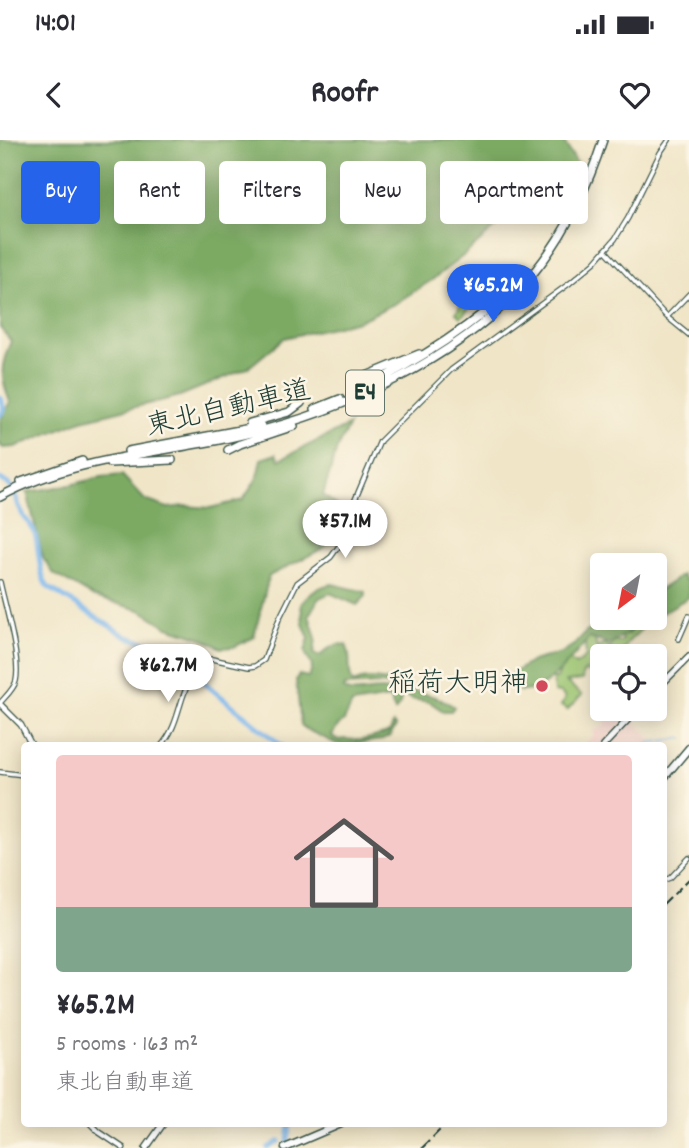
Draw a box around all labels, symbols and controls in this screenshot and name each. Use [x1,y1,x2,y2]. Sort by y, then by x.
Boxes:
text: 14:01 [35,6,76,43]
text: Roofr [311,72,378,118]
icon: back [35,76,73,114]
icon: heart [616,76,654,114]
chip: Buy [21,161,100,224]
chip: Rent [114,161,205,224]
chip: Filters [219,161,326,224]
chip: New [340,161,426,224]
chip: Apartment [440,161,588,224]
pin: ¥65.2M [436,264,550,324]
text: ¥65.2M [463,270,523,303]
road number: E4 [346,370,384,416]
street label: 東北自動車道 [143,373,315,449]
pin: ¥57.1M [288,500,402,560]
text: ¥57.1M [319,506,371,539]
north arrow [590,553,667,630]
map controls [590,553,667,721]
pin: ¥62.7M [111,644,225,704]
button: locate [590,644,667,721]
text: ¥62.7M [139,650,197,683]
place label: 稲荷大明神 [388,666,528,706]
marker: 稲荷大明神 [534,678,550,694]
icon: home [281,800,407,926]
text: ¥65.2M [56,986,135,1029]
text: 5 rooms · 163 m² [56,1029,198,1062]
text: 東北自動車道 [56,1068,194,1101]

